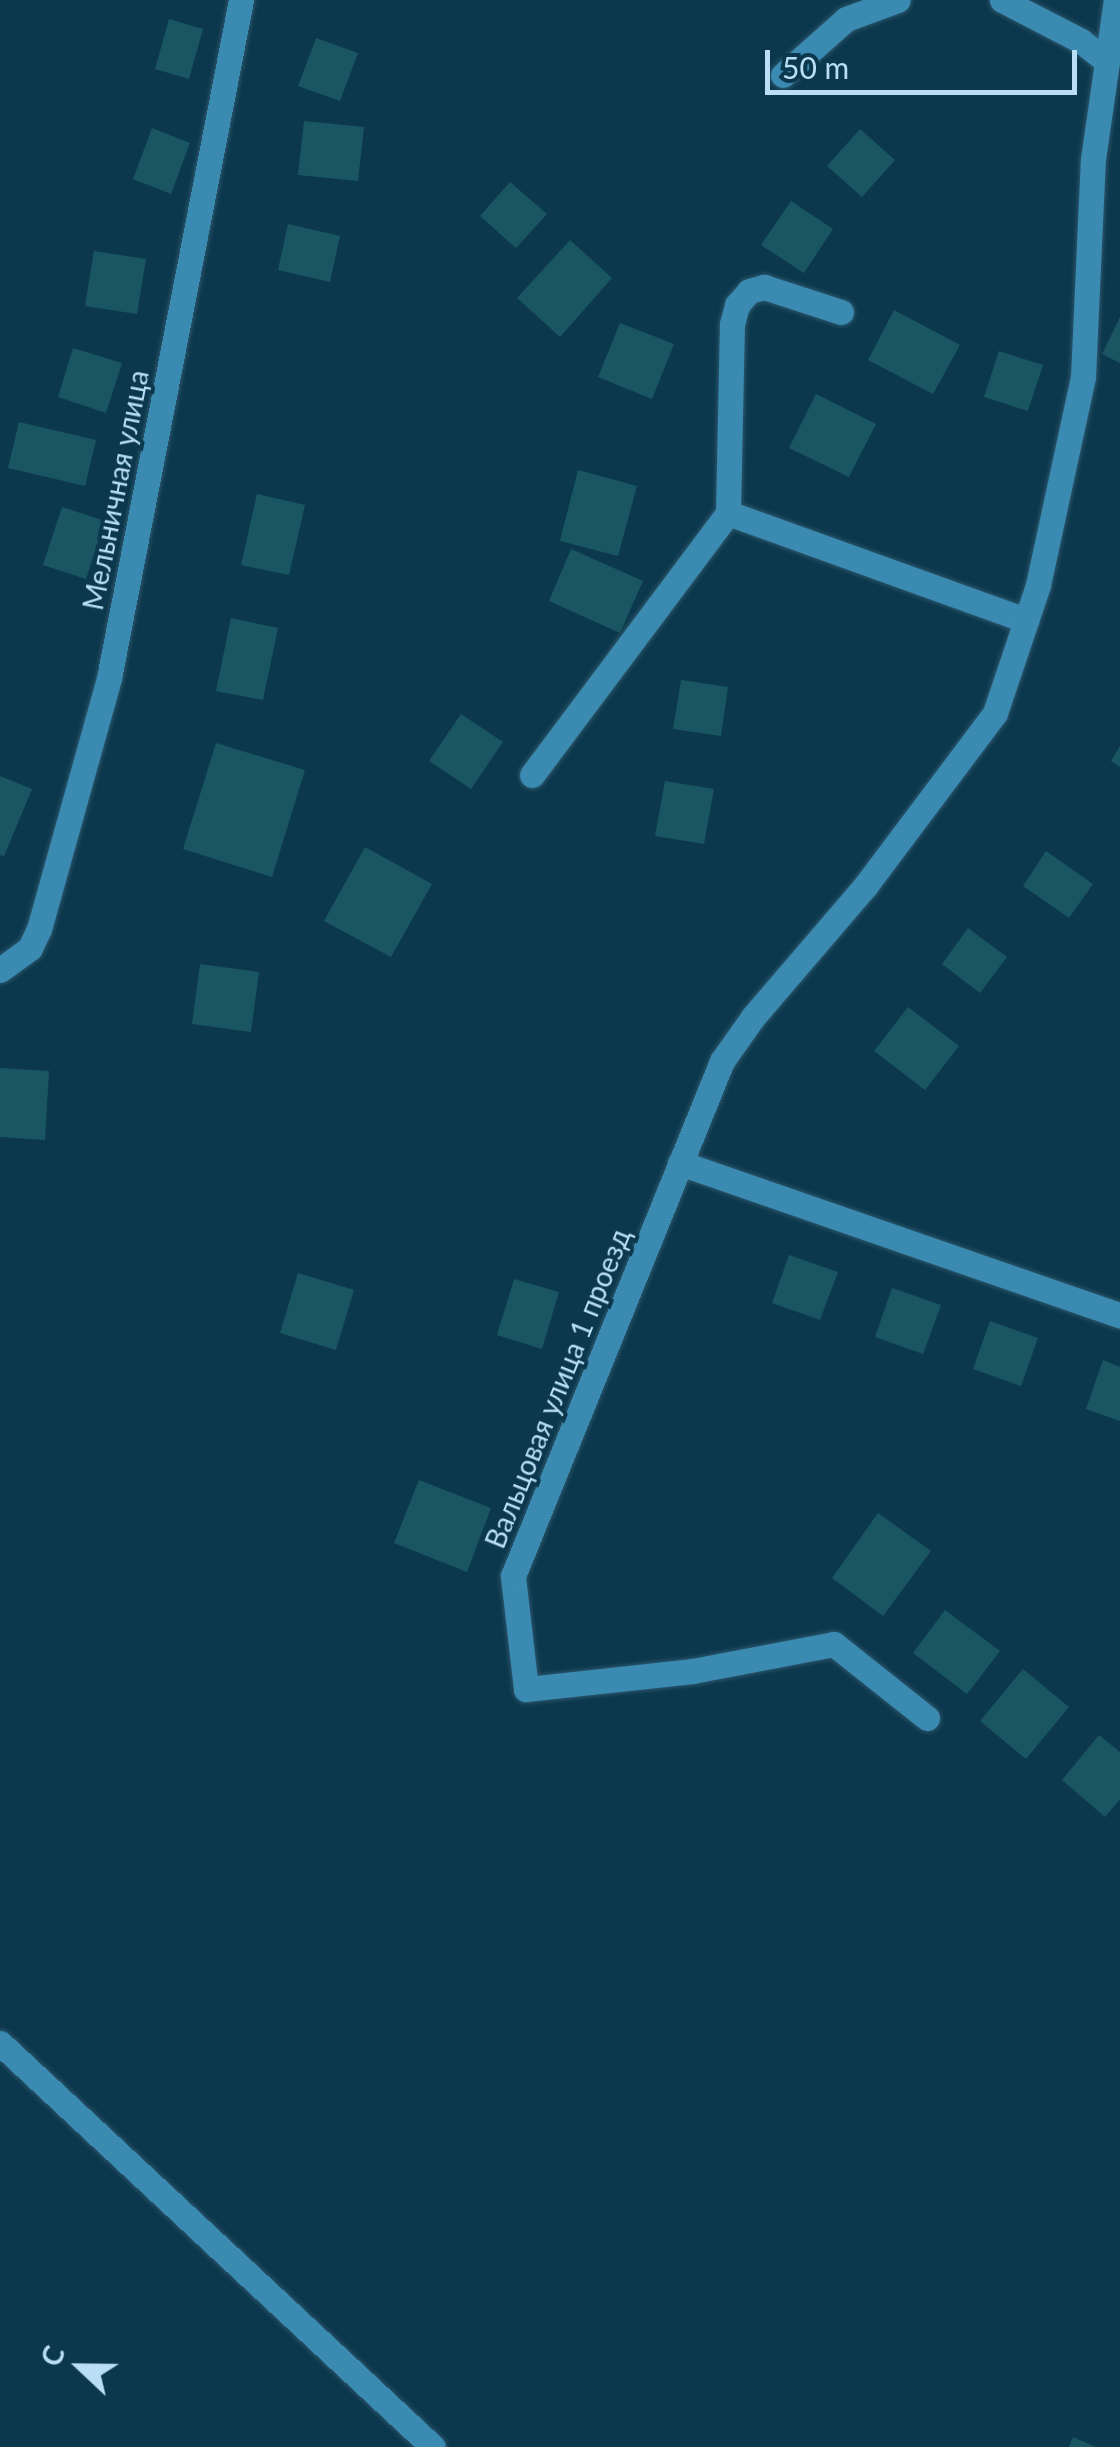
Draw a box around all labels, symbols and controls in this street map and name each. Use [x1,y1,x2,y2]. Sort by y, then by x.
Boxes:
scale bar [770,30,1082,92]
text: 50 m [782,49,849,85]
street label: Мельничная улица [75,367,155,613]
street label: Вальцовая улица 1 проезд [477,1223,637,1553]
north arrow [30,2317,130,2417]
text: С [33,2341,71,2371]

